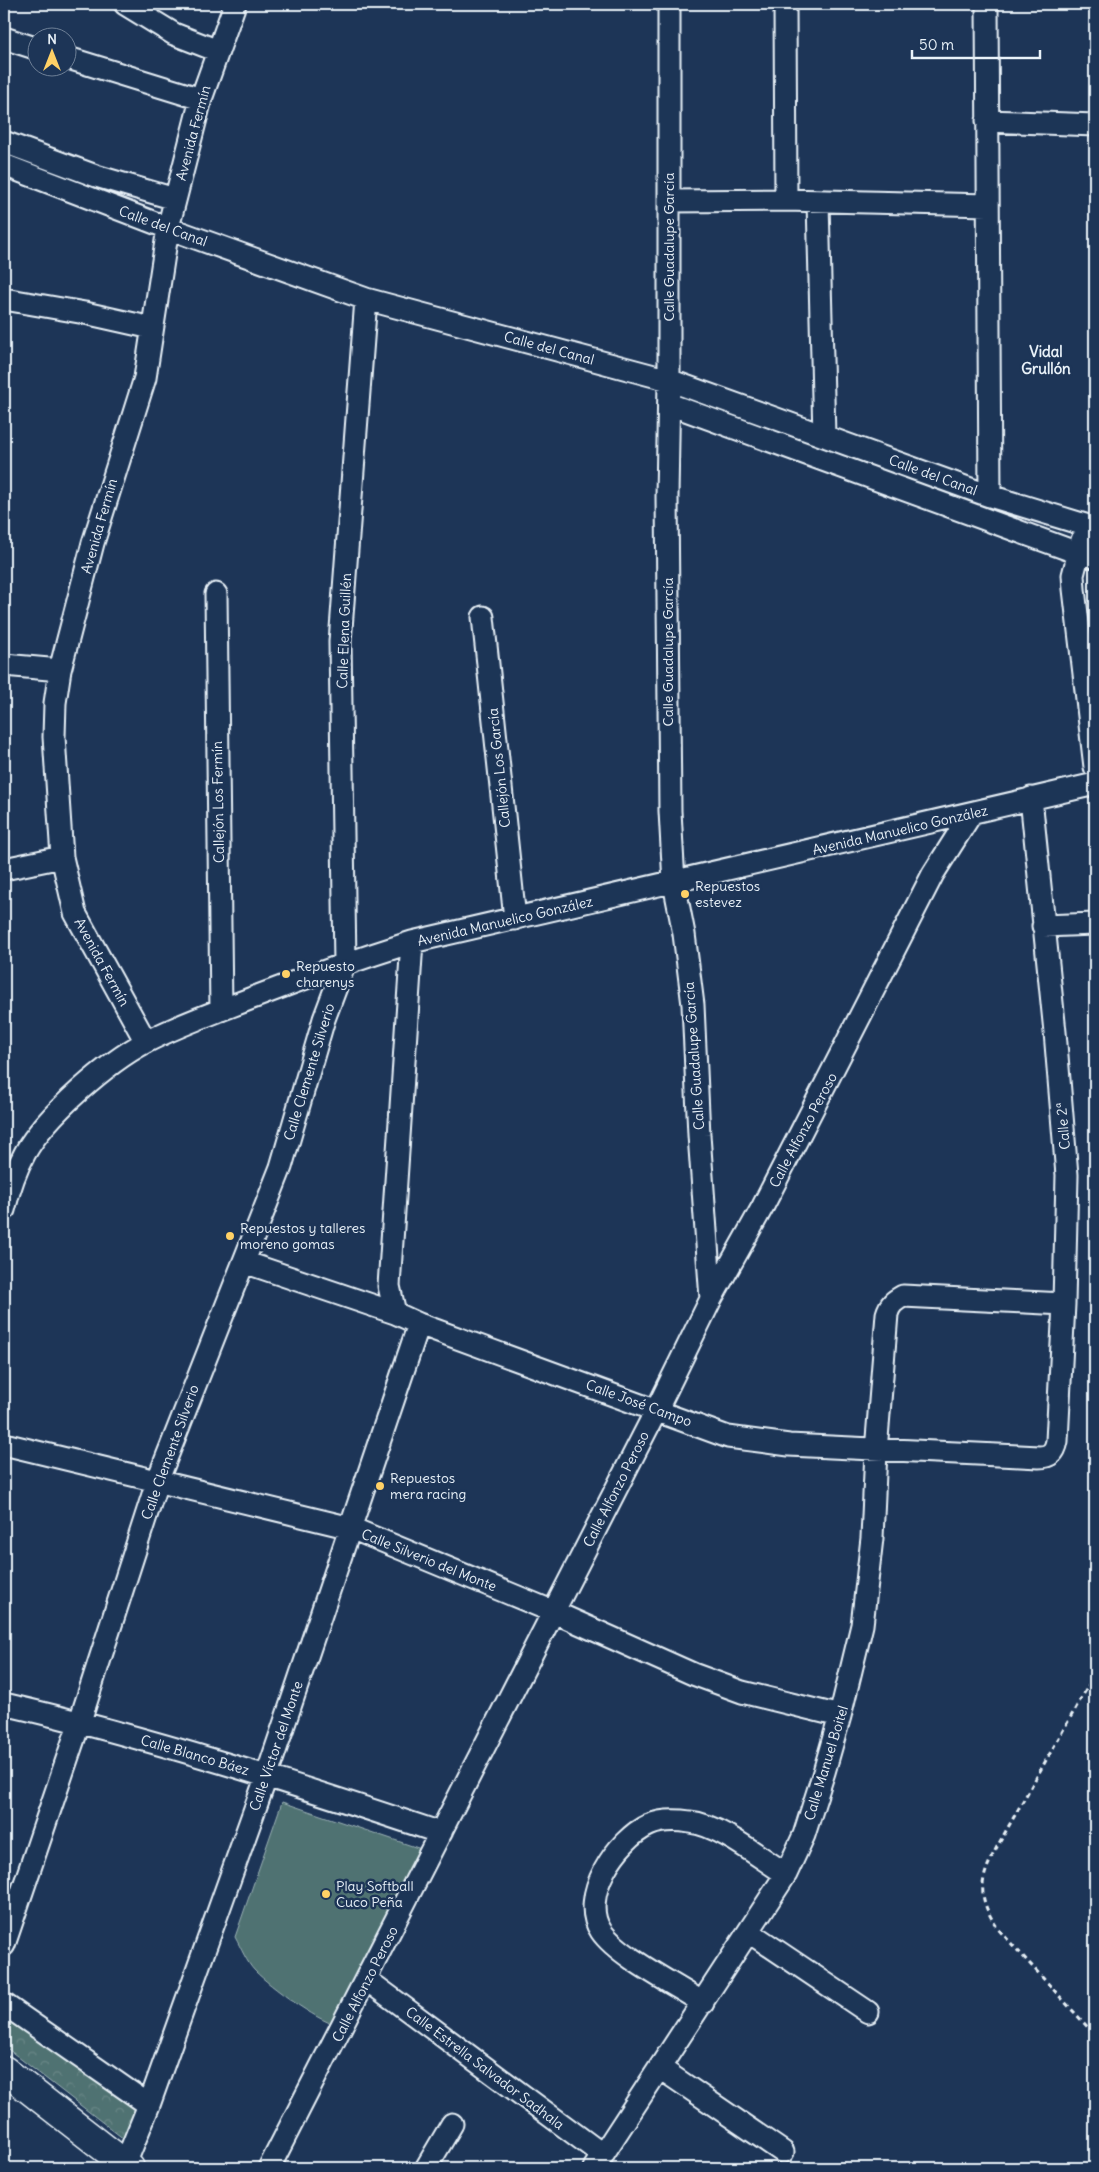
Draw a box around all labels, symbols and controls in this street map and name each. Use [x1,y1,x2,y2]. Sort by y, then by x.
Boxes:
north arrow [28,28,78,78]
scale bar [912,28,1039,60]
text: N [47,30,57,48]
text: 50 m [919,35,954,54]
street label: Avenida Fermín [172,83,214,183]
street label: Calle Guadalupe García [660,173,678,321]
street label: Calle del Canal [116,202,210,250]
street label: Calle del Canal [502,327,596,369]
district label: Vidal Grullón [1021,342,1071,378]
street label: Calle del Canal [886,451,980,499]
street label: Avenida Fermín [77,476,121,576]
street label: Calle Elena Guillén [333,573,355,689]
street label: Calle Guadalupe García [659,578,677,726]
street label: Callejón Los García [484,707,514,829]
street label: Callejón Los Fermín [208,741,228,863]
street label: Avenida Manuelico González [811,801,990,859]
place label: Repuestos estevez [695,877,760,911]
marker: Repuestos estevez [679,888,691,900]
street label: Avenida Manuelico González [416,892,595,950]
street label: Avenida Fermín [70,915,134,1009]
place label: Repuesto charenys [296,957,355,991]
marker: Repuesto charenys [280,968,292,980]
street label: Calle Guadalupe García [680,981,708,1131]
street label: Calle Clemente Silverio [280,1001,338,1143]
street label: Calle Alfonzo Peroso [765,1069,841,1191]
street label: Calle 2ª [1052,1101,1074,1151]
place label: Repuestos y talleres moreno gomas [240,1219,365,1253]
marker: Repuestos y talleres moreno gomas [224,1230,236,1242]
street label: Calle José Campo [583,1375,695,1431]
street label: Calle Clemente Silverio [137,1382,203,1522]
street label: Calle Alfonzo Peroso [579,1428,653,1550]
place label: Repuestos mera racing [390,1469,466,1503]
marker: Repuestos mera racing [374,1480,386,1492]
street label: Calle Silverio del Monte [359,1525,499,1595]
street label: Calle Víctor del Monte [245,1679,307,1813]
street label: Calle Manuel Boitel [800,1703,852,1823]
street label: Calle Blanco Báez [139,1731,252,1779]
place label: Play Softball Cuco Peña [336,1877,414,1911]
marker: Play Softball Cuco Peña [320,1888,332,1900]
street label: Calle Alfonzo Peroso [328,1923,402,2045]
street label: Calle Estrella Salvador Sadhala [402,2002,568,2134]

